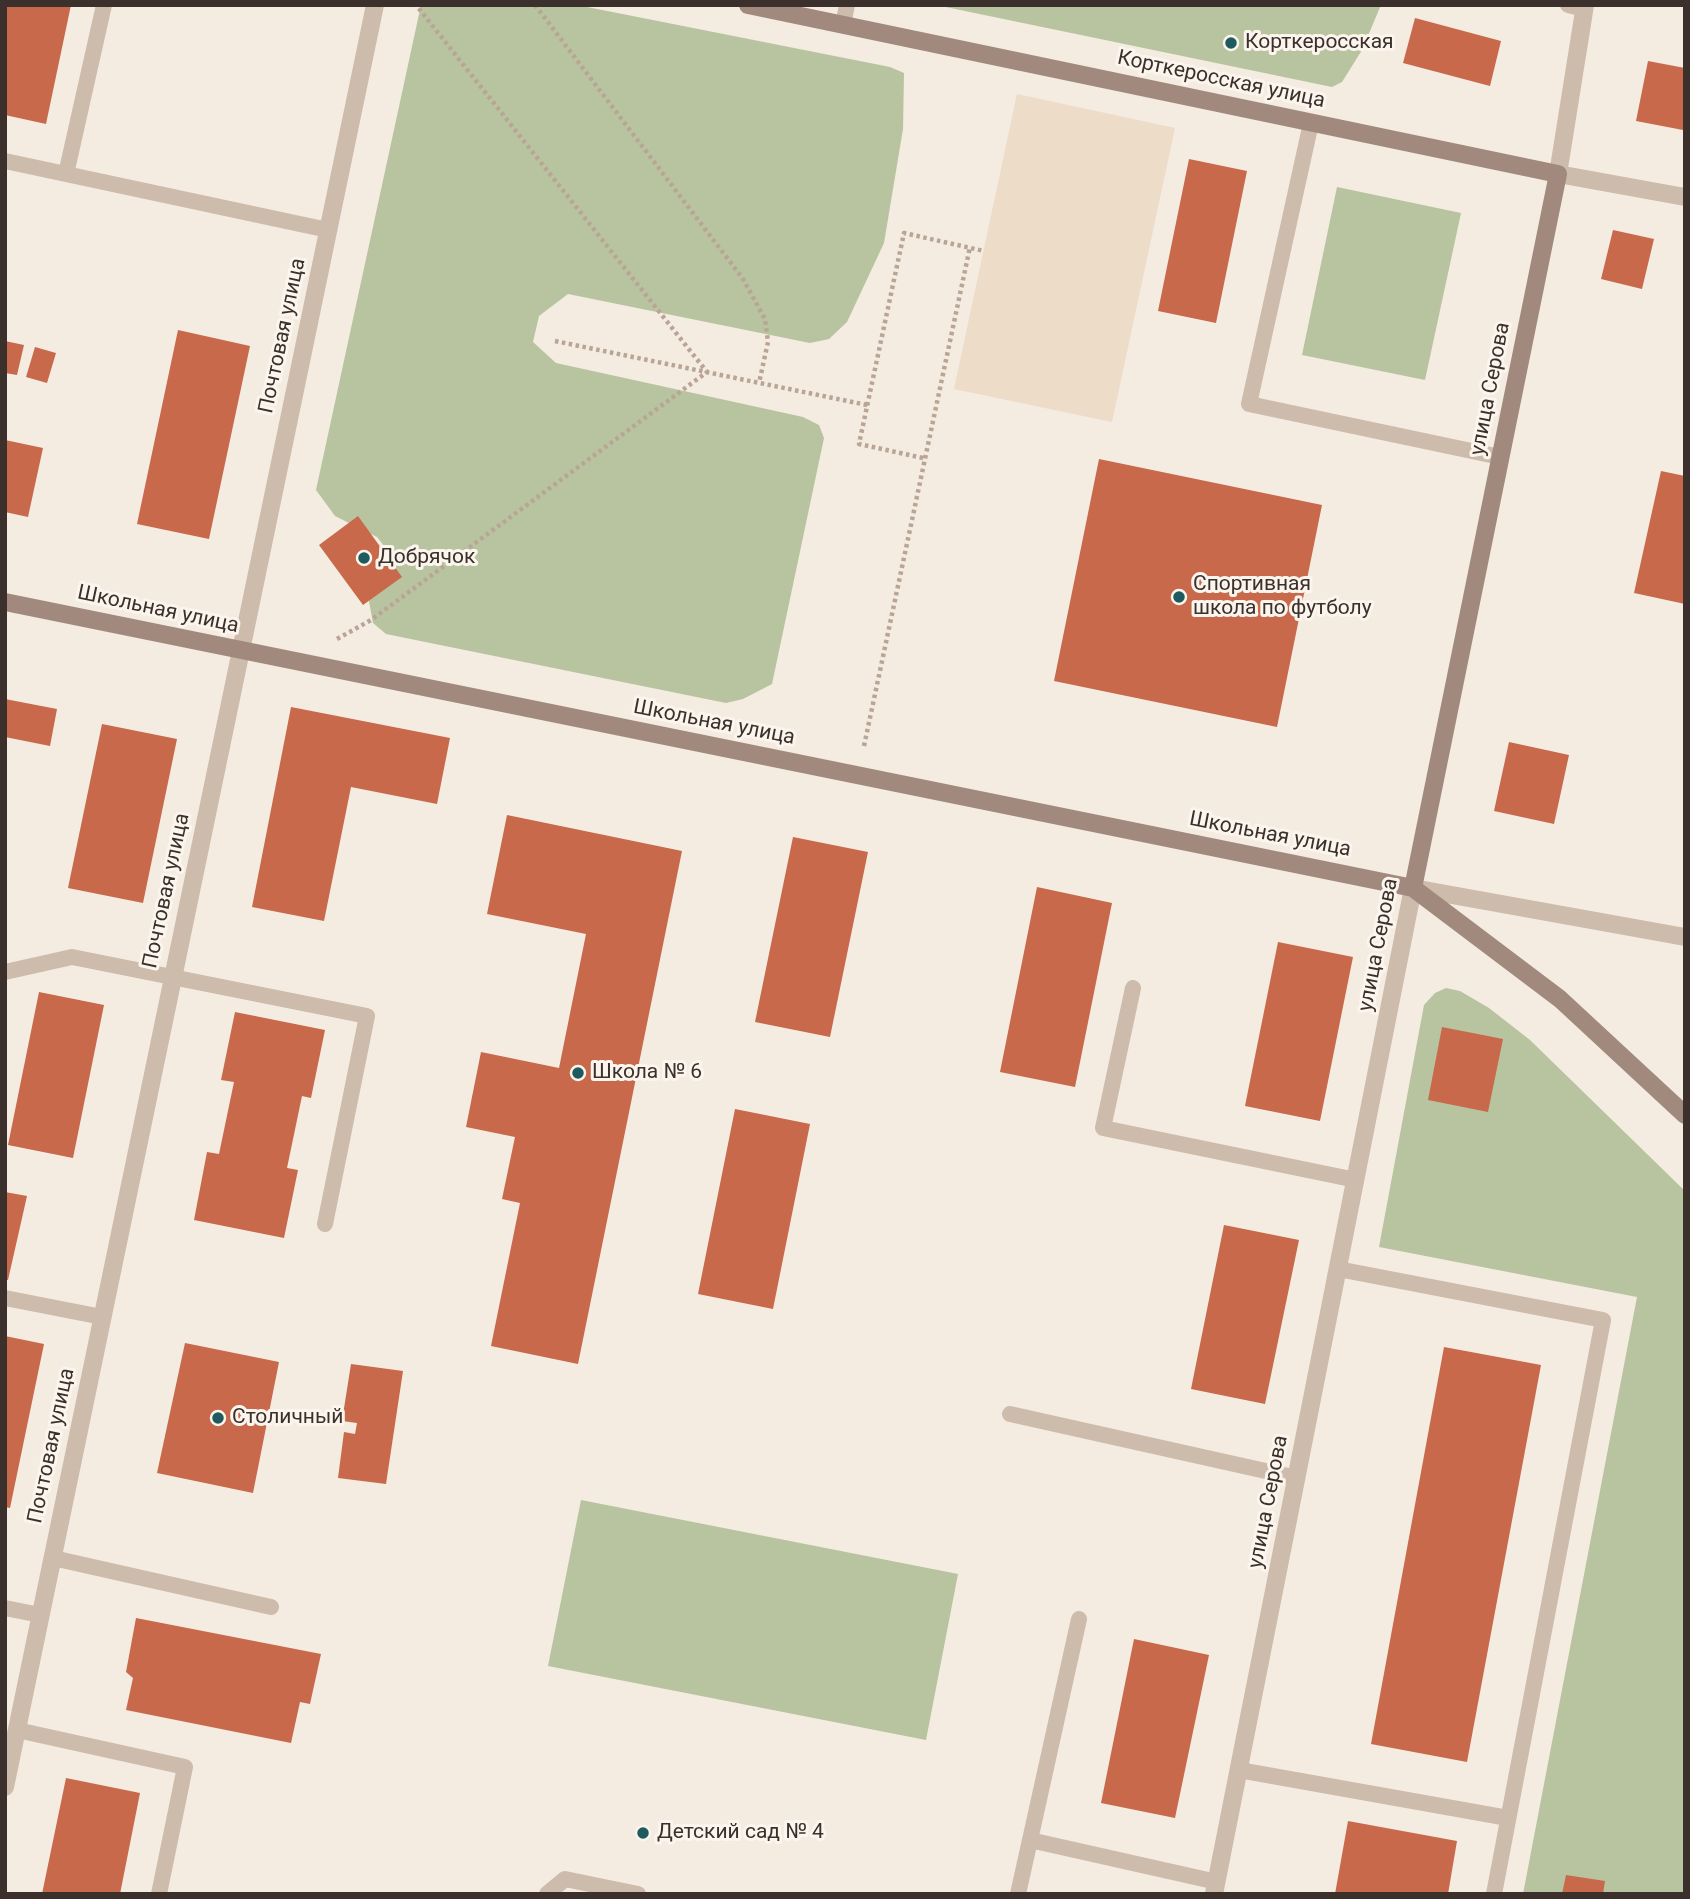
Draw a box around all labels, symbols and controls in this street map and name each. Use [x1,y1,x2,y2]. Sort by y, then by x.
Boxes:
place label: Корткеросская [1245,30,1394,56]
marker: Корткеросская [1223,35,1239,51]
street label: Корткеросская улица [1115,46,1327,114]
street label: Почтовая улица [254,256,312,416]
street label: улица Серова [1466,320,1516,458]
place label: Добрячок [378,545,475,571]
marker: Добрячок [356,550,372,566]
place label: Спортивная школа по футболу [1193,572,1372,622]
street label: Школьная улица [75,581,241,639]
marker: Спортивная школа по футболу [1171,589,1187,605]
street label: Школьная улица [631,695,797,751]
street label: Школьная улица [1187,807,1353,863]
street label: Почтовая улица [138,811,196,971]
street label: улица Серова [1354,876,1404,1014]
place label: Школа № 6 [592,1060,702,1086]
marker: Школа № 6 [570,1065,586,1081]
street label: Почтовая улица [23,1366,81,1526]
place label: Столичный [232,1405,343,1431]
marker: Столичный [210,1410,226,1426]
street label: улица Серова [1244,1433,1294,1571]
place label: Детский сад № 4 [657,1820,824,1846]
marker: Детский сад № 4 [635,1825,651,1841]

